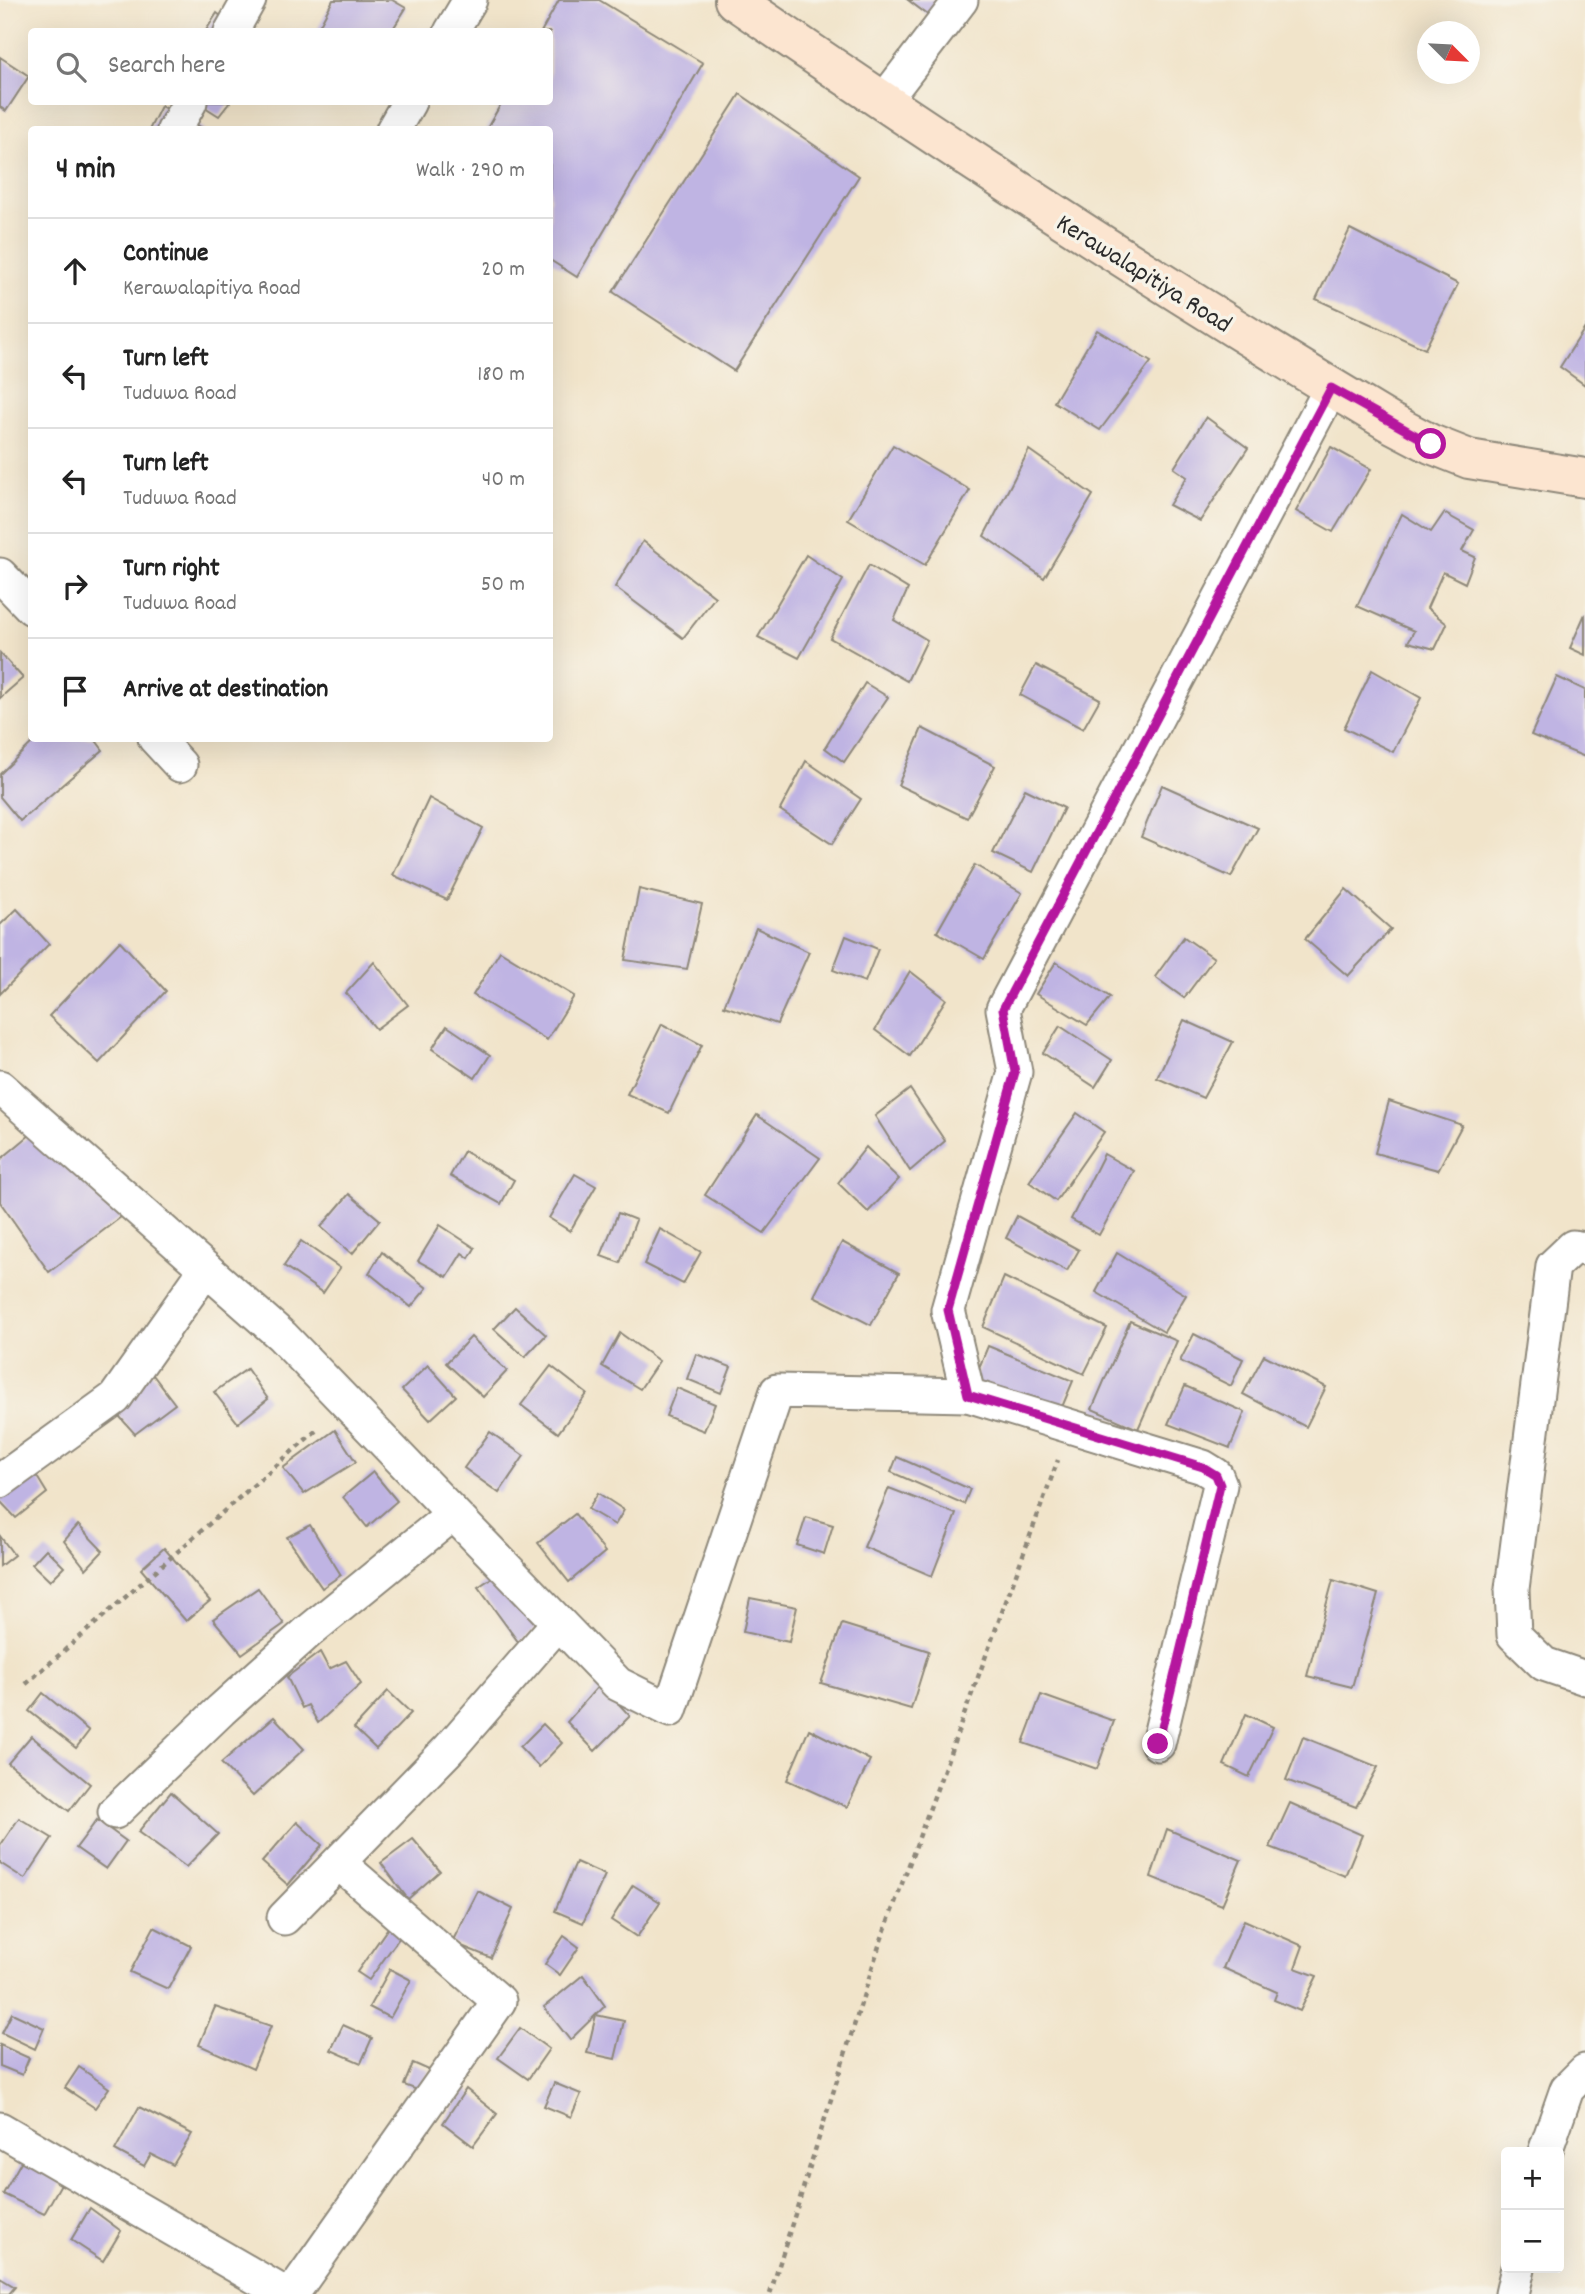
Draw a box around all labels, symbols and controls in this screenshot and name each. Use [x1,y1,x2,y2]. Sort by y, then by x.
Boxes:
north arrow [1417,21,1480,84]
search box [28,28,553,105]
icon: search [52,48,90,86]
text: Search here [108,48,226,85]
text: 4 min [56,150,115,193]
text: Walk · 290 m [416,155,525,188]
street label: Kerawalapitiya Road [1048,206,1238,344]
text: Continue [123,236,208,273]
icon: ahead [56,252,94,290]
text: 20 m [481,254,525,287]
text: Kerawalapitiya Road [123,273,301,306]
text: Turn left [123,341,209,378]
icon: left [56,357,94,395]
text: 180 m [477,359,525,392]
text: Tuduwa Road [123,378,237,411]
route start [1415,428,1446,459]
text: Turn left [123,446,209,483]
icon: left [56,462,94,500]
text: 40 m [482,464,525,497]
text: Tuduwa Road [123,483,237,516]
text: Turn right [123,551,220,588]
icon: right [56,567,94,605]
text: 50 m [481,569,525,602]
text: Tuduwa Road [123,588,237,621]
icon: arrive [56,672,94,710]
text: Arrive at destination [123,672,328,709]
route end [1142,1728,1173,1759]
map controls [1501,2147,1564,2273]
button: + [1501,2147,1564,2210]
button: − [1501,2210,1564,2273]

